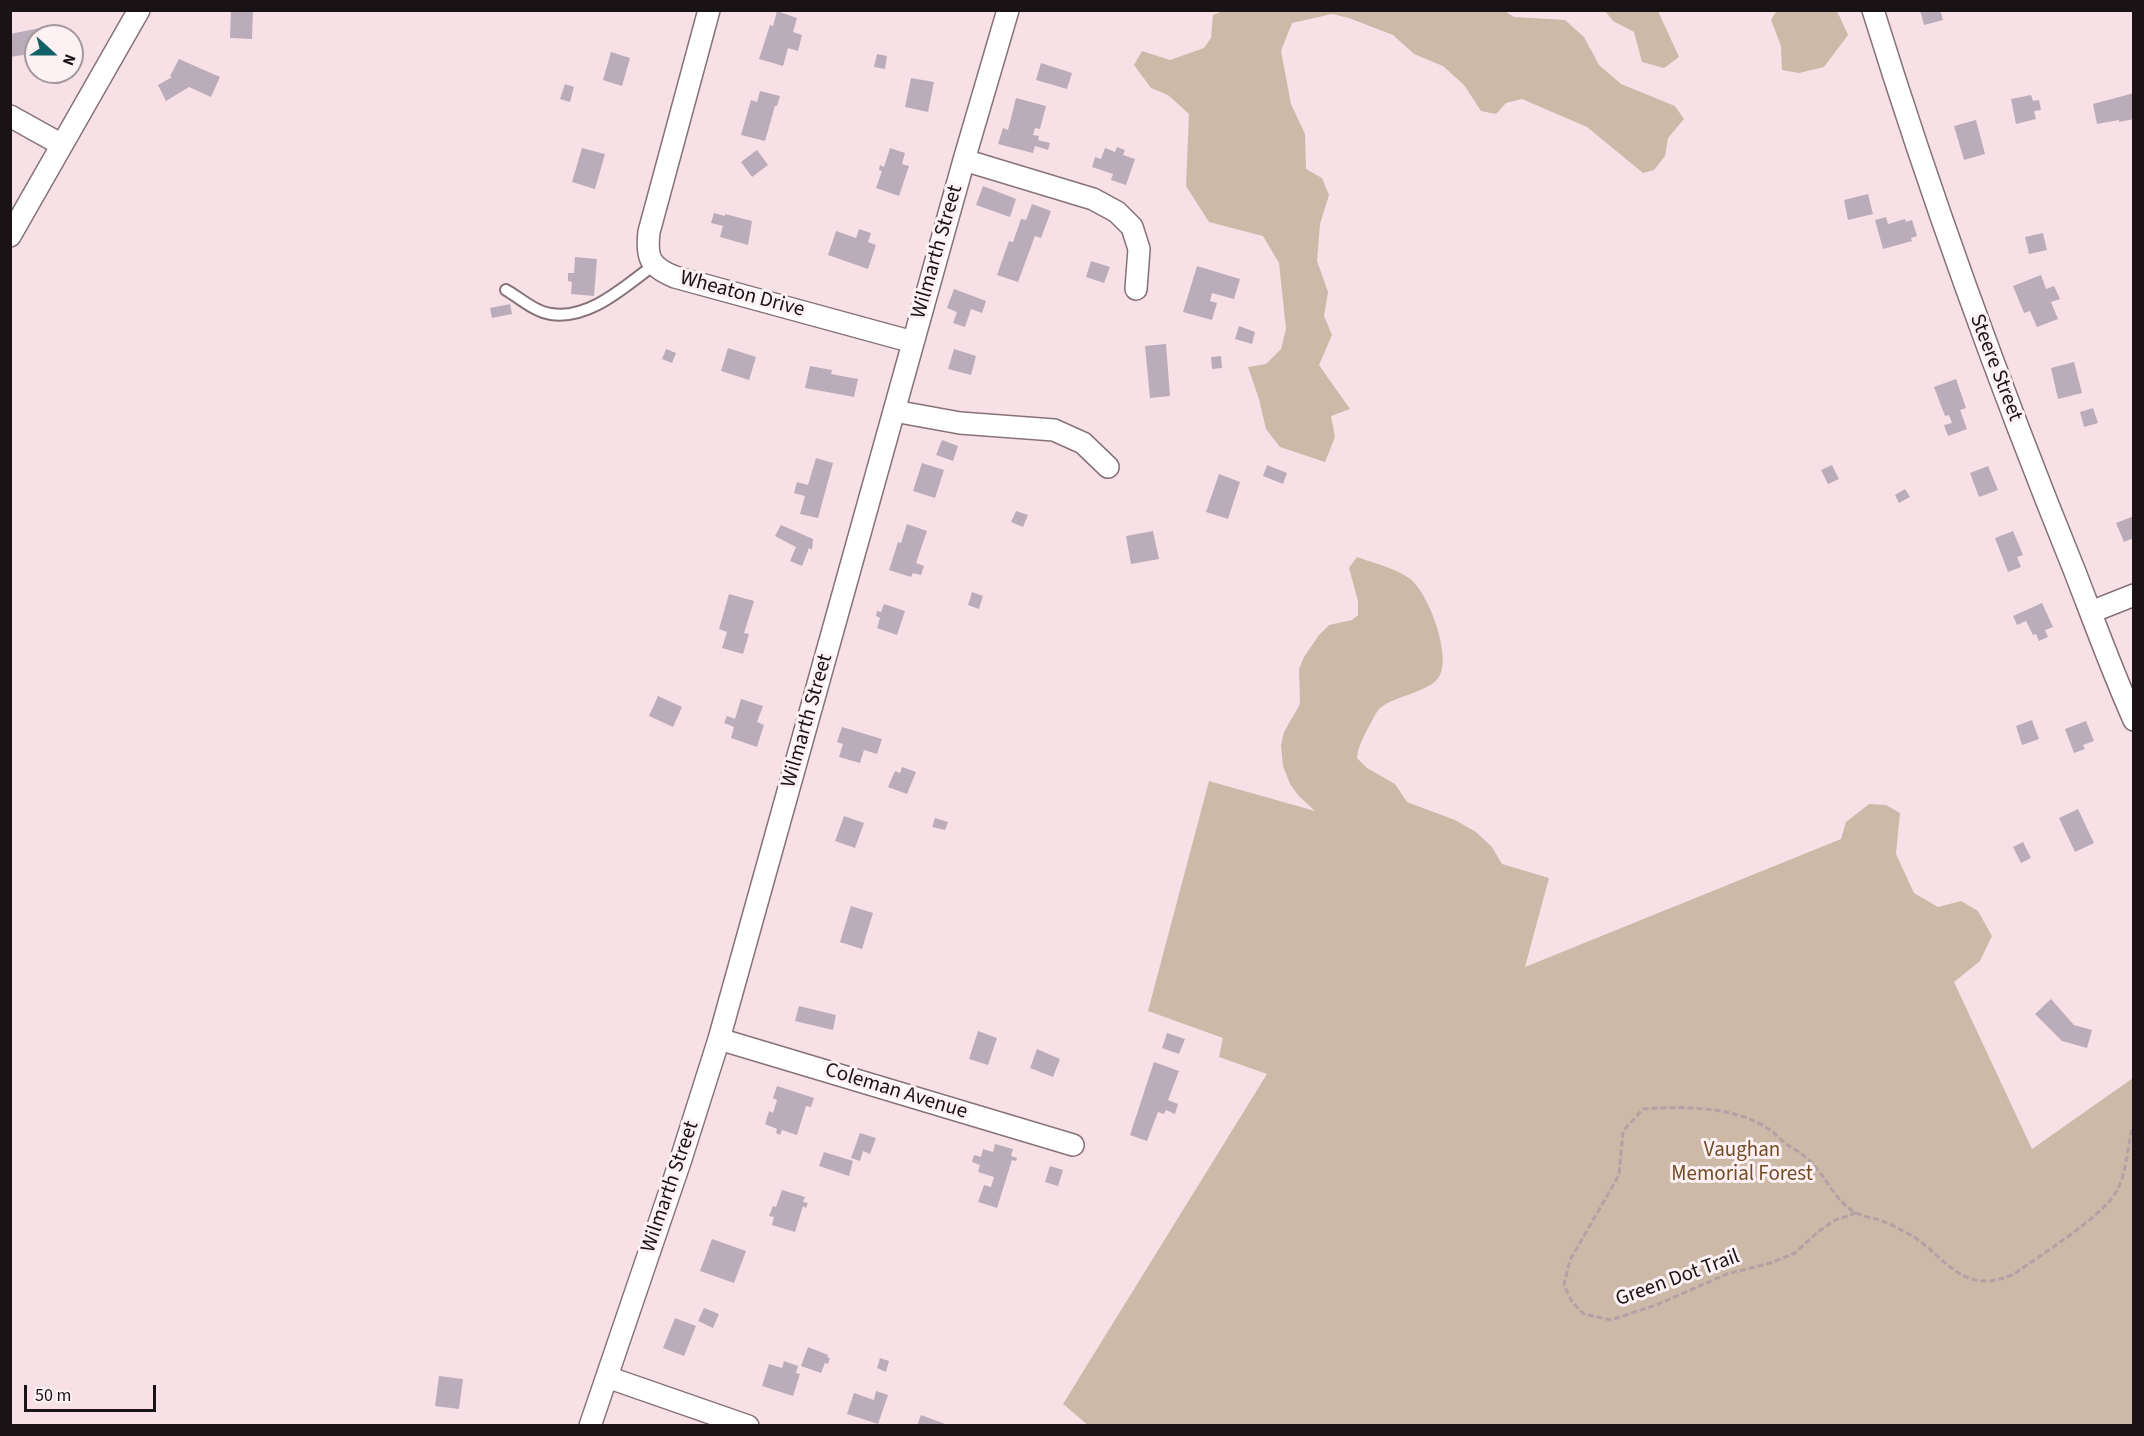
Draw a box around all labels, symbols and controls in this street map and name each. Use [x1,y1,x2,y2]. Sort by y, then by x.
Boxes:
north arrow [24,24,84,84]
text: N [57,51,81,69]
street label: Wilmarth Street [907,182,969,322]
street label: Wheaton Drive [677,266,807,324]
street label: Steere Street [1963,311,2027,425]
street label: Wilmarth Street [777,651,839,791]
street label: Coleman Avenue [822,1058,970,1126]
street label: Wilmarth Street [637,1118,705,1256]
park label: Vaughan Memorial Forest [1671,1138,1813,1188]
street label: Green Dot Trail [1613,1245,1743,1313]
scale bar [27,1373,159,1411]
text: 50 m [35,1383,71,1408]

